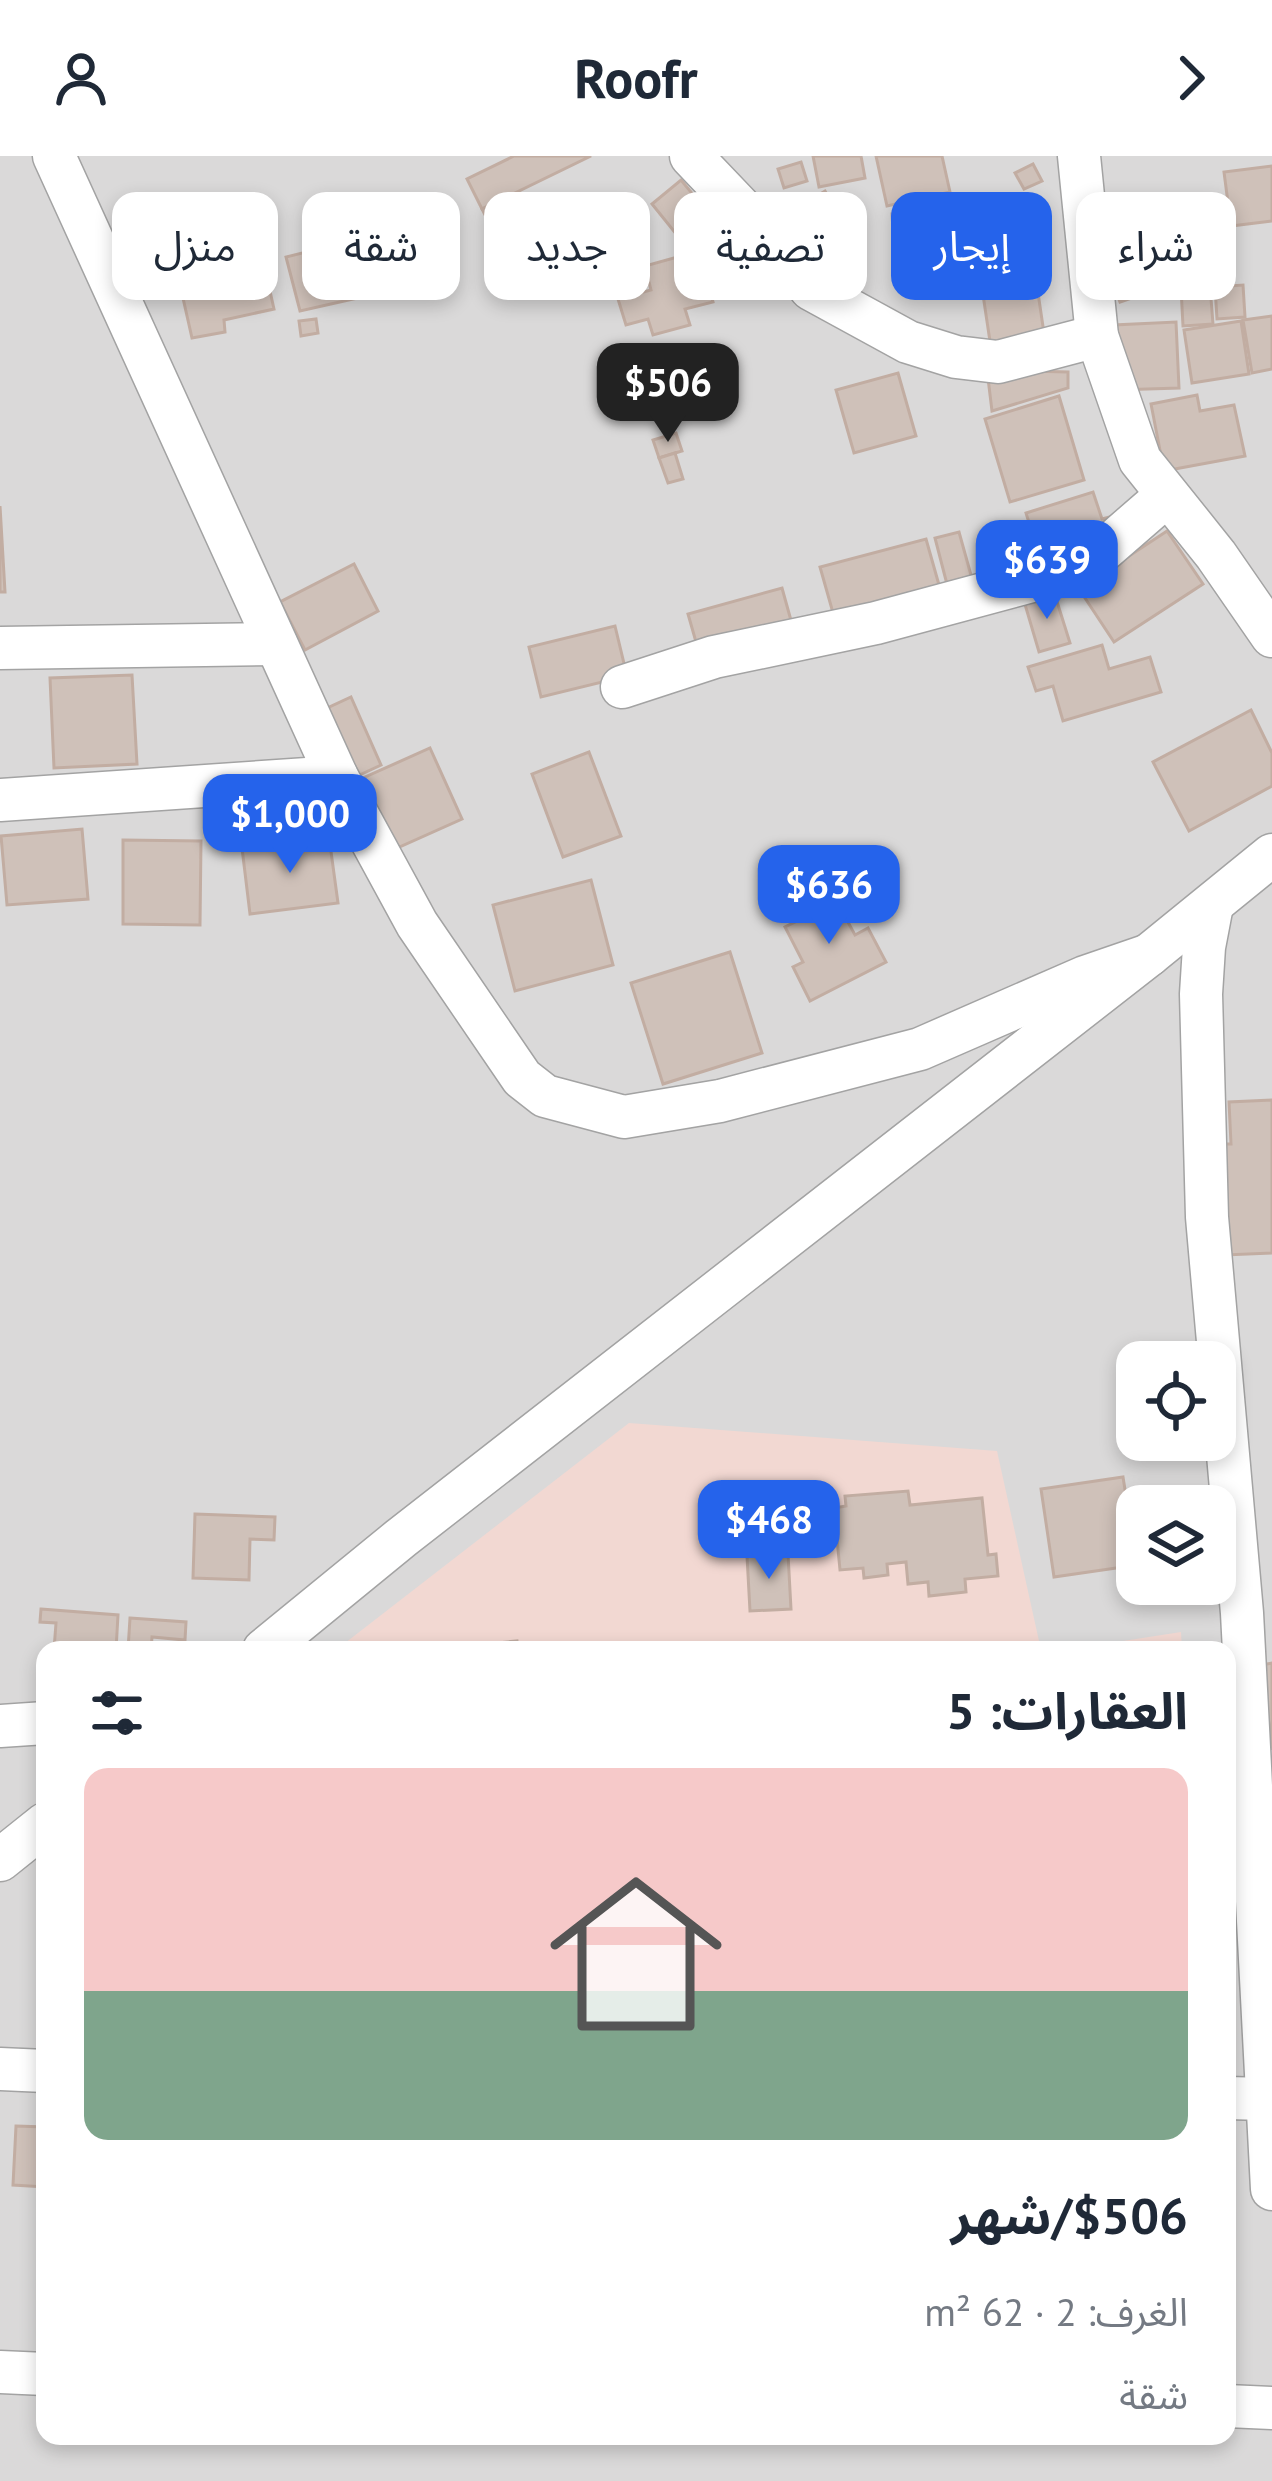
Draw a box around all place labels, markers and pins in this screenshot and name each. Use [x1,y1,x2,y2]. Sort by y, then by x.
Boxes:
pin: $506 [597,343,739,445]
pin: $639 [976,520,1118,622]
pin: $1,000 [192,774,388,876]
pin: $636 [758,845,900,947]
pin: $468 [698,1480,840,1582]

